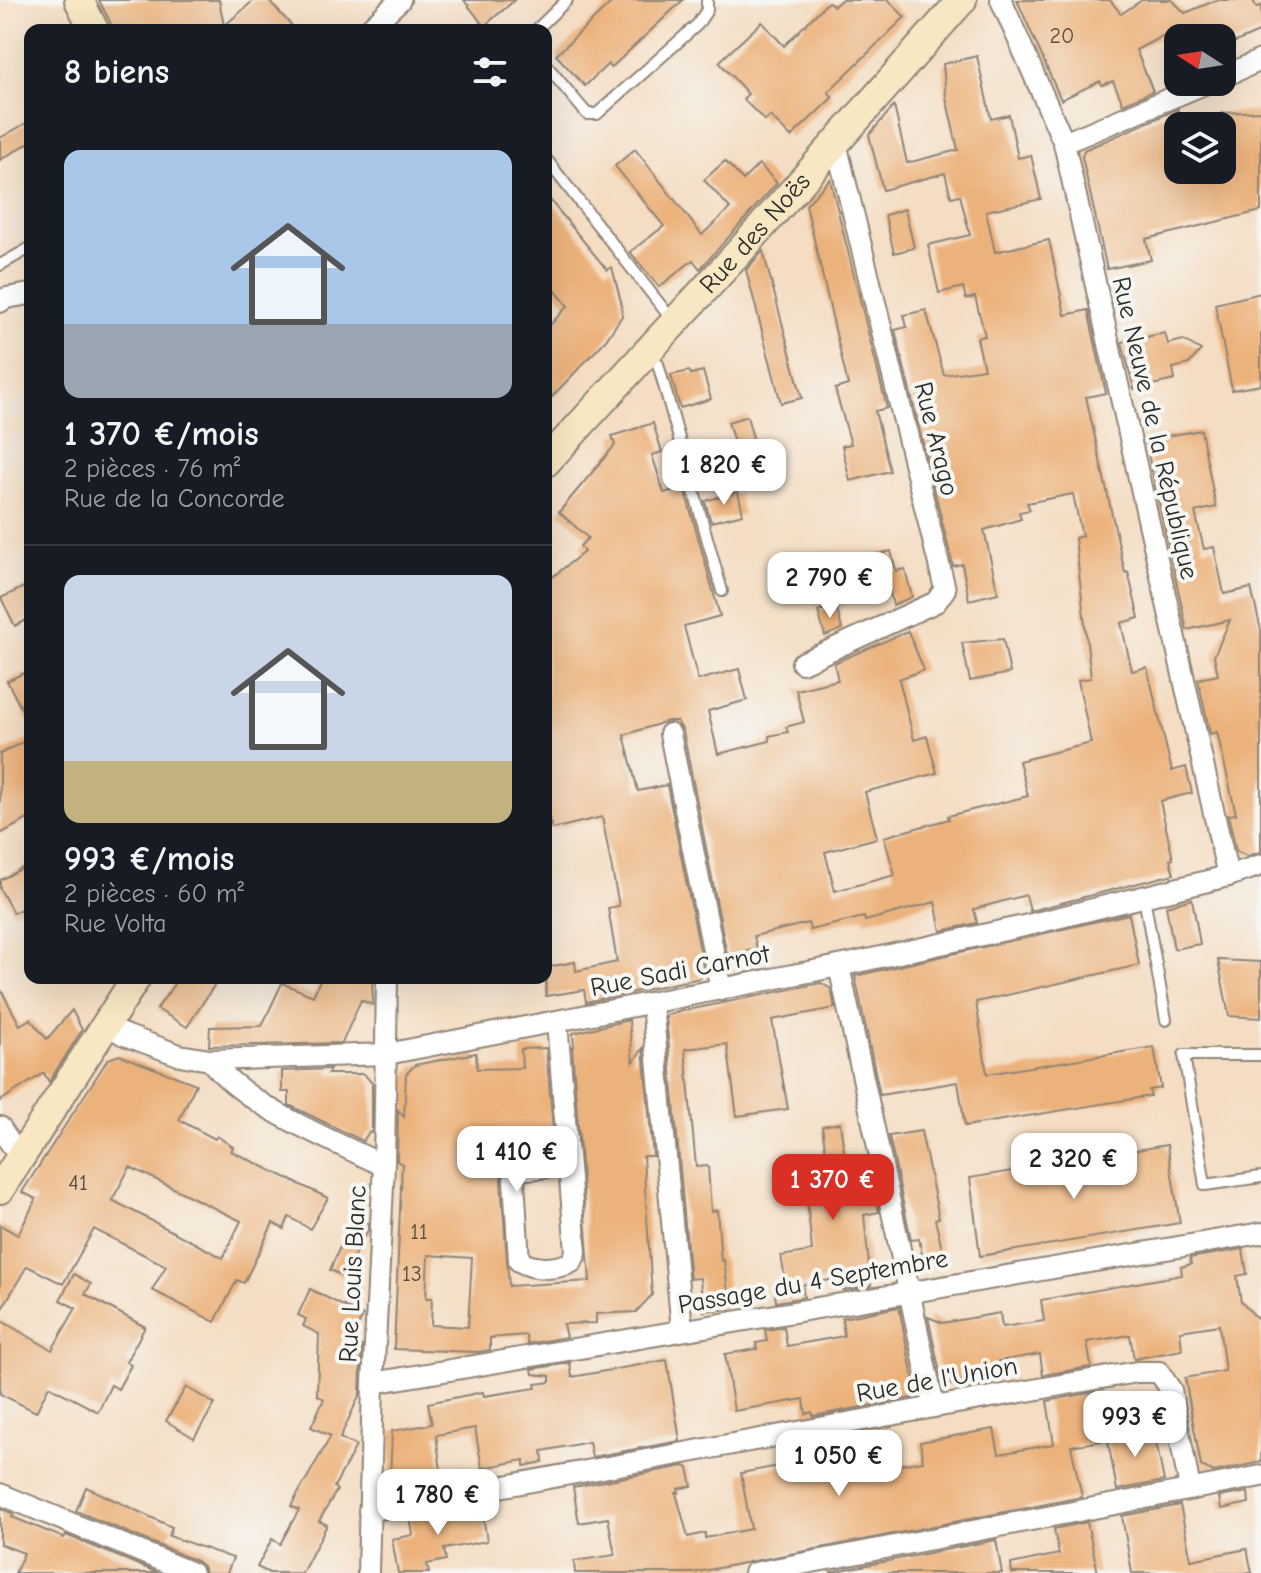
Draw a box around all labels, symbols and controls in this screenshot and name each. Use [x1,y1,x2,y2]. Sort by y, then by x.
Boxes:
house number: 20 [1050,23,1074,49]
north arrow [1164,24,1236,96]
map controls [1164,24,1236,184]
icon: filters [468,50,512,94]
text: 8 biens [64,52,169,92]
button: layers [1164,112,1236,184]
street label: Rue des Noës [694,167,817,300]
icon: home [216,202,360,346]
street label: Rue Neuve de la République [1106,274,1204,582]
street label: Rue Arago [907,379,965,499]
text: 1 370 €/mois [64,414,259,454]
pin: 1 820 € [650,439,798,507]
text: 1 820 € [680,450,768,480]
text: 2 pièces · 76 m² [64,454,240,484]
text: Rue de la Concorde [64,484,285,514]
pin: 2 790 € [756,552,904,620]
text: 2 790 € [785,563,875,593]
icon: home [216,627,360,771]
text: 993 €/mois [64,839,234,879]
text: 2 pièces · 60 m² [64,879,244,909]
text: Rue Volta [64,909,166,939]
street label: Rue Sadi Carnot [588,939,774,1003]
pin: 1 410 € [443,1126,591,1194]
pin: 2 320 € [1000,1133,1148,1201]
text: 1 410 € [475,1137,559,1167]
text: 2 320 € [1029,1144,1119,1174]
pin: 1 370 € [759,1154,907,1222]
text: 1 370 € [790,1165,876,1195]
house number: 41 [68,1170,88,1196]
street label: Rue Louis Blanc [333,1185,373,1363]
house number: 11 [410,1219,428,1245]
street label: Passage du 4 Septembre [676,1243,950,1321]
house number: 13 [402,1261,422,1287]
street label: Rue de l'Union [854,1351,1020,1409]
pin: 993 € [1079,1391,1191,1459]
text: 993 € [1101,1402,1169,1432]
pin: 1 050 € [765,1430,913,1498]
text: 1 050 € [794,1441,884,1471]
pin: 1 780 € [364,1469,512,1537]
text: 1 780 € [395,1480,481,1510]

